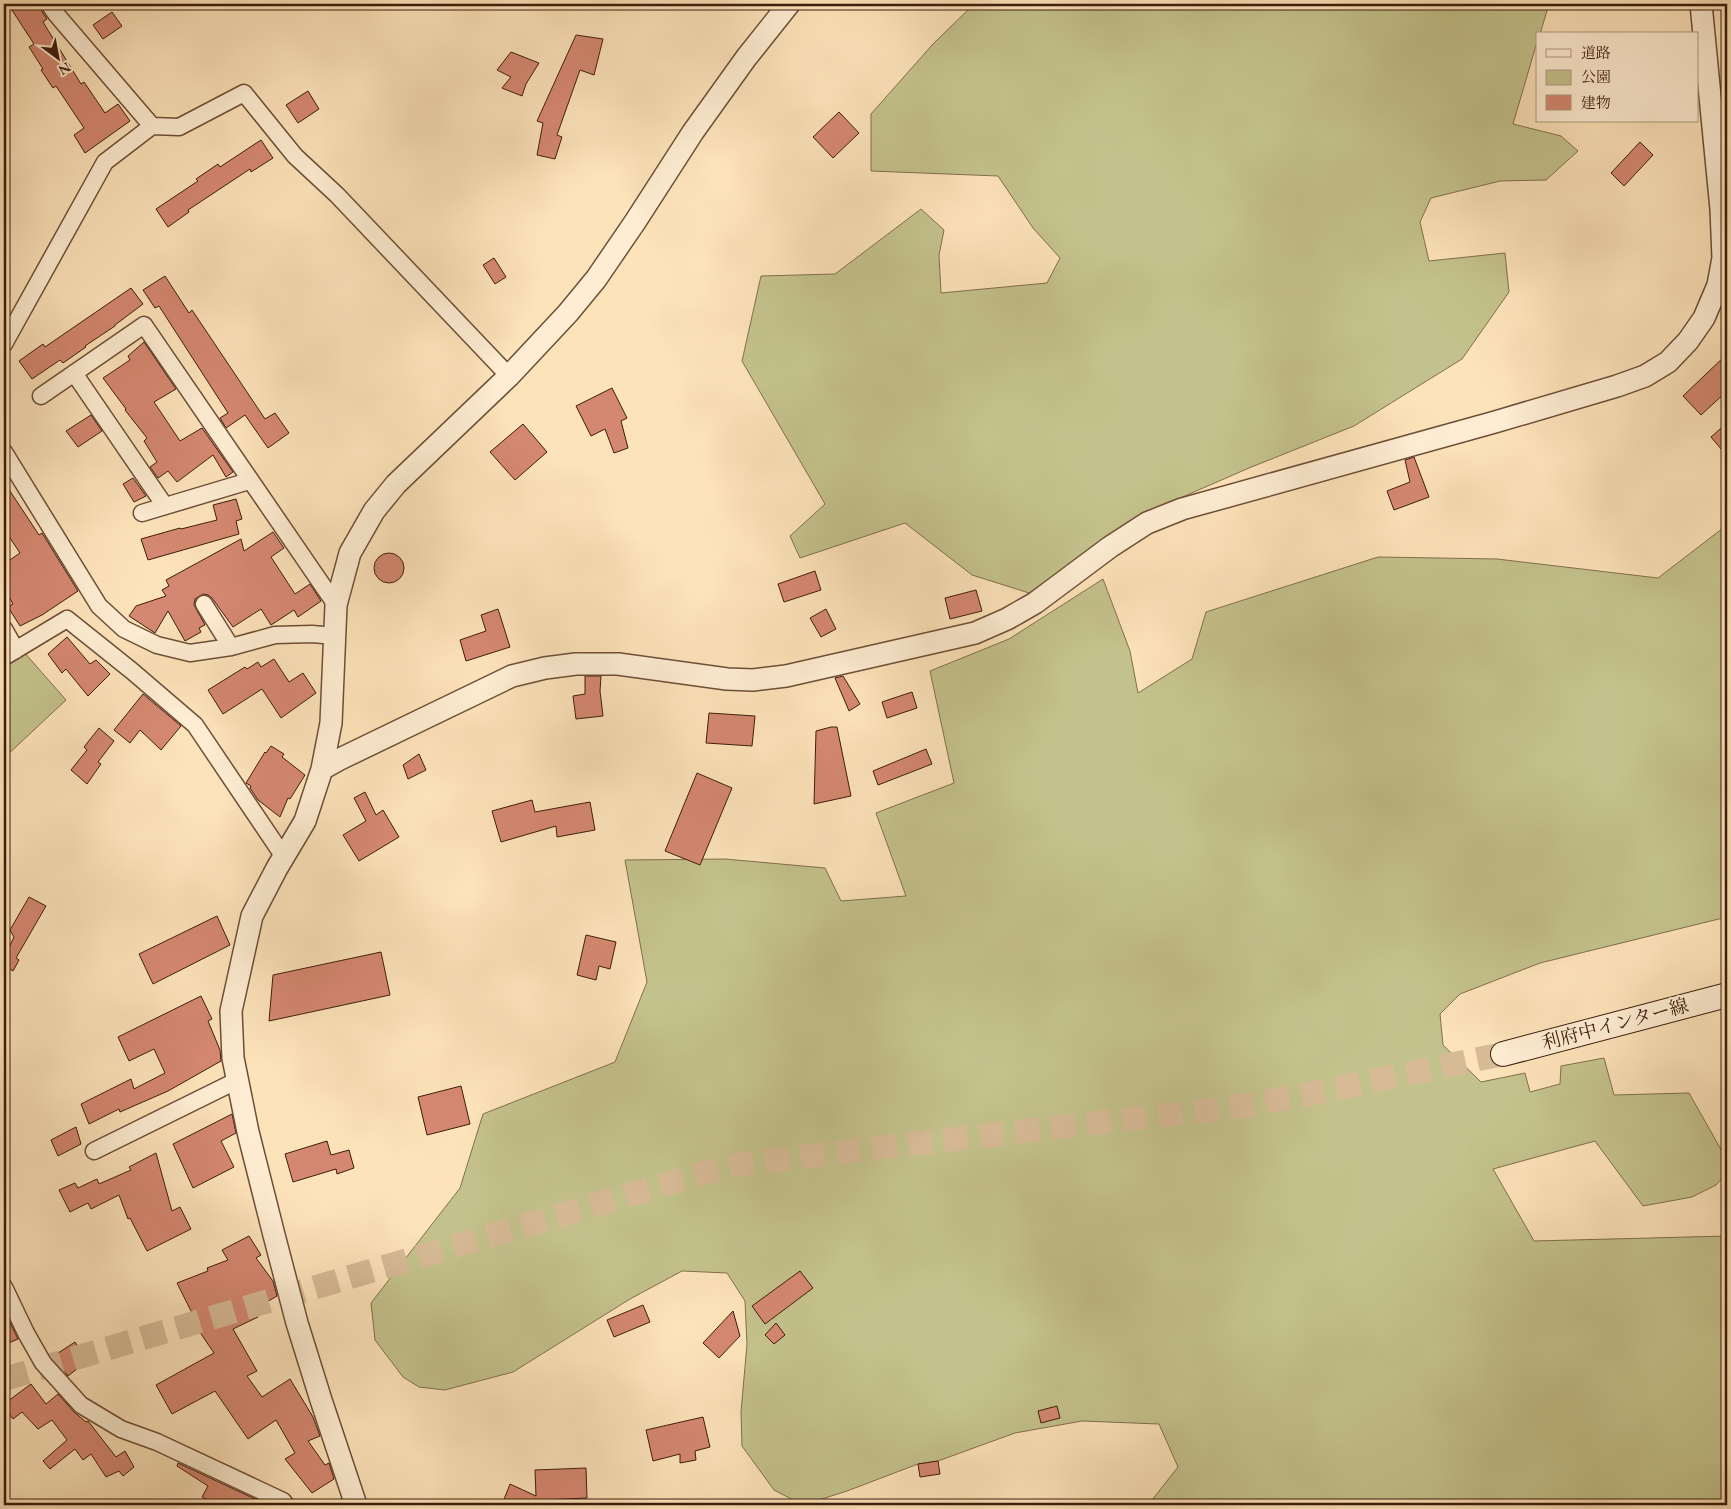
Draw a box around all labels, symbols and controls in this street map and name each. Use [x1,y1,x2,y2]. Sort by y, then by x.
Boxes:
north arrow [32,32,82,82]
legend [1536,32,1698,122]
text: 道路 [1581,43,1611,62]
text: N [55,58,74,80]
text: 公園 [1581,67,1611,86]
text: 建物 [1581,93,1611,112]
street label: 利府中インター線 [1539,992,1691,1056]

